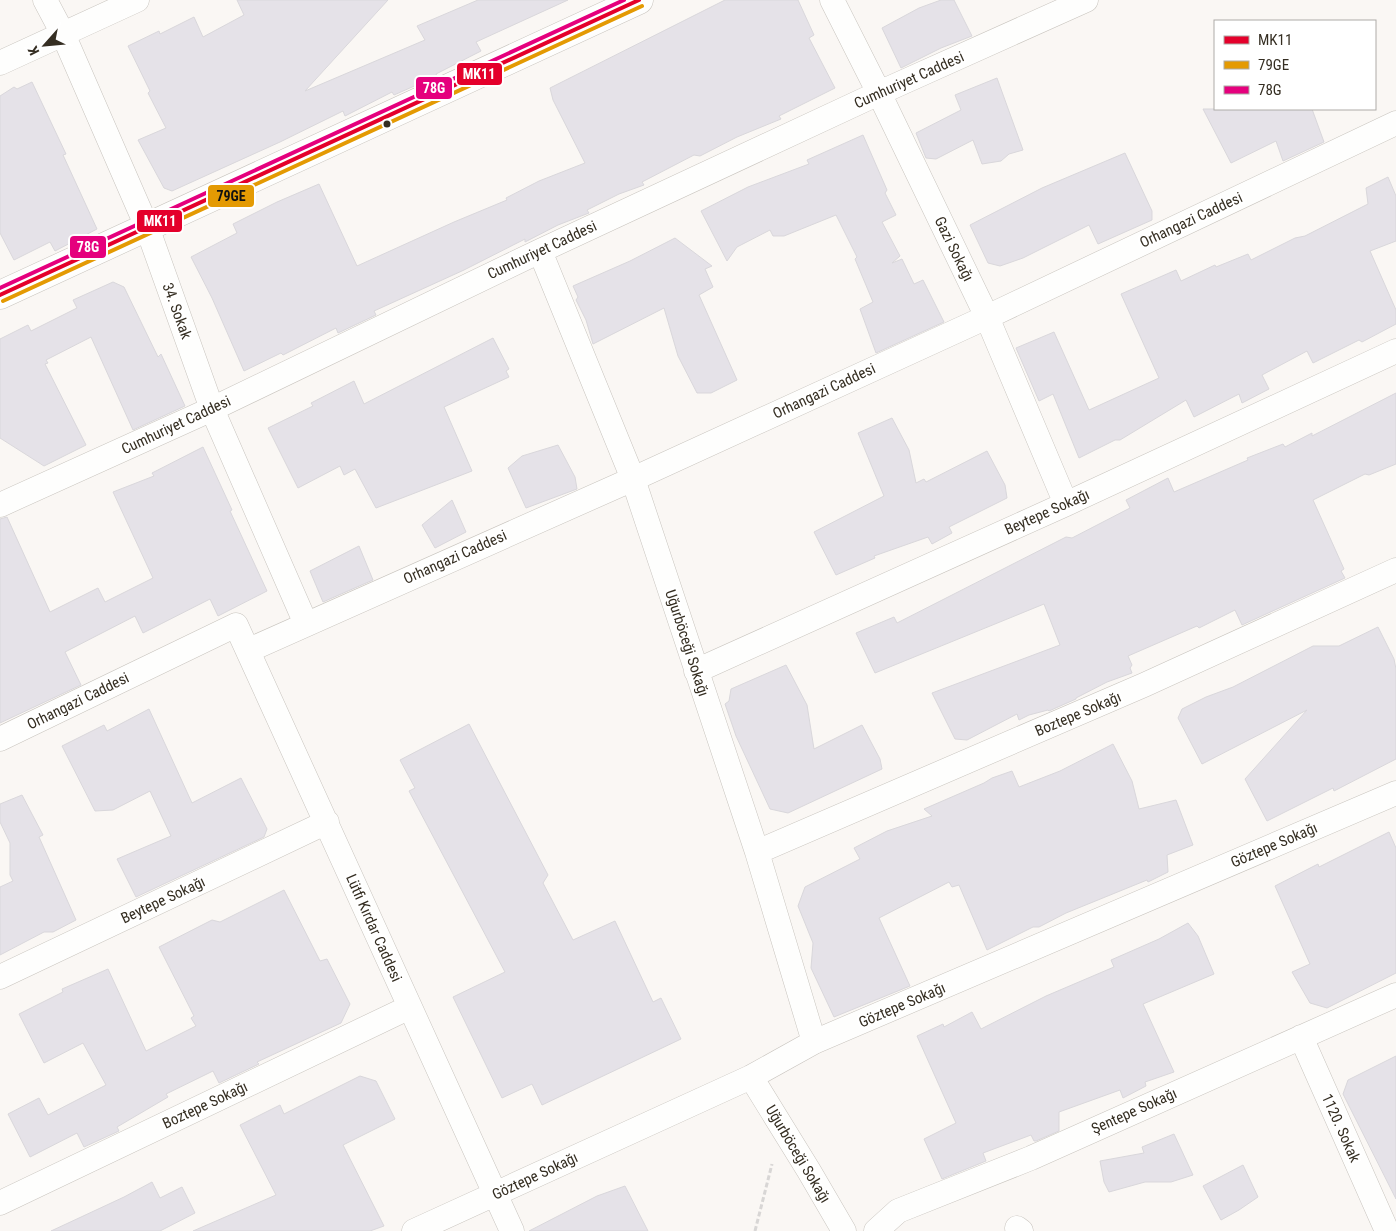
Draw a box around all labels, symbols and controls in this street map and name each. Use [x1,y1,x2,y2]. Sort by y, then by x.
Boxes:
north arrow [20,20,70,70]
legend [1214,20,1376,110]
text: MK11 [1258,31,1292,49]
text: K [24,44,42,58]
street label: Cumhuriyet Caddesi [851,48,967,112]
text: 79GE [1258,56,1289,74]
line badge: MK11 [456,62,503,86]
text: MK11 [463,66,495,82]
line badge: 78G [415,76,453,100]
text: 78G [423,80,445,96]
text: 78G [1258,81,1282,99]
unlabelled marker [382,119,392,129]
line badge: 79GE [207,184,255,208]
text: 79GE [216,188,246,204]
street label: Orhangazi Caddesi [1137,188,1245,252]
line badge: MK11 [136,209,183,233]
text: MK11 [144,213,176,229]
street label: Gazi Sokağı [931,214,977,284]
street label: Cumhuriyet Caddesi [484,217,600,283]
line badge: 78G [69,235,107,259]
text: 78G [77,239,99,255]
street label: 34. Sokak [159,281,195,342]
street label: Orhangazi Caddesi [770,359,878,423]
street label: Cumhuriyet Caddesi [118,392,234,458]
street label: Beytepe Sokağı [1002,485,1092,539]
street label: Orhangazi Caddesi [401,526,509,588]
street label: Uğurböceği Sokağı [661,587,713,699]
street label: Orhangazi Caddesi [24,669,132,733]
street label: Boztepe Sokağı [1032,688,1124,740]
street label: Göztepe Sokağı [1228,819,1320,871]
street label: Lütfi Kırdar Caddesi [342,871,406,985]
street label: Beytepe Sokağı [118,873,208,927]
street label: Göztepe Sokağı [856,979,948,1031]
street label: Boztepe Sokağı [160,1077,250,1133]
street label: Şentepe Sokağı [1088,1084,1180,1138]
street label: 1120. Sokak [1318,1091,1364,1165]
street label: Uğurböceği Sokağı [762,1102,834,1206]
street label: Göztepe Sokağı [489,1148,581,1204]

